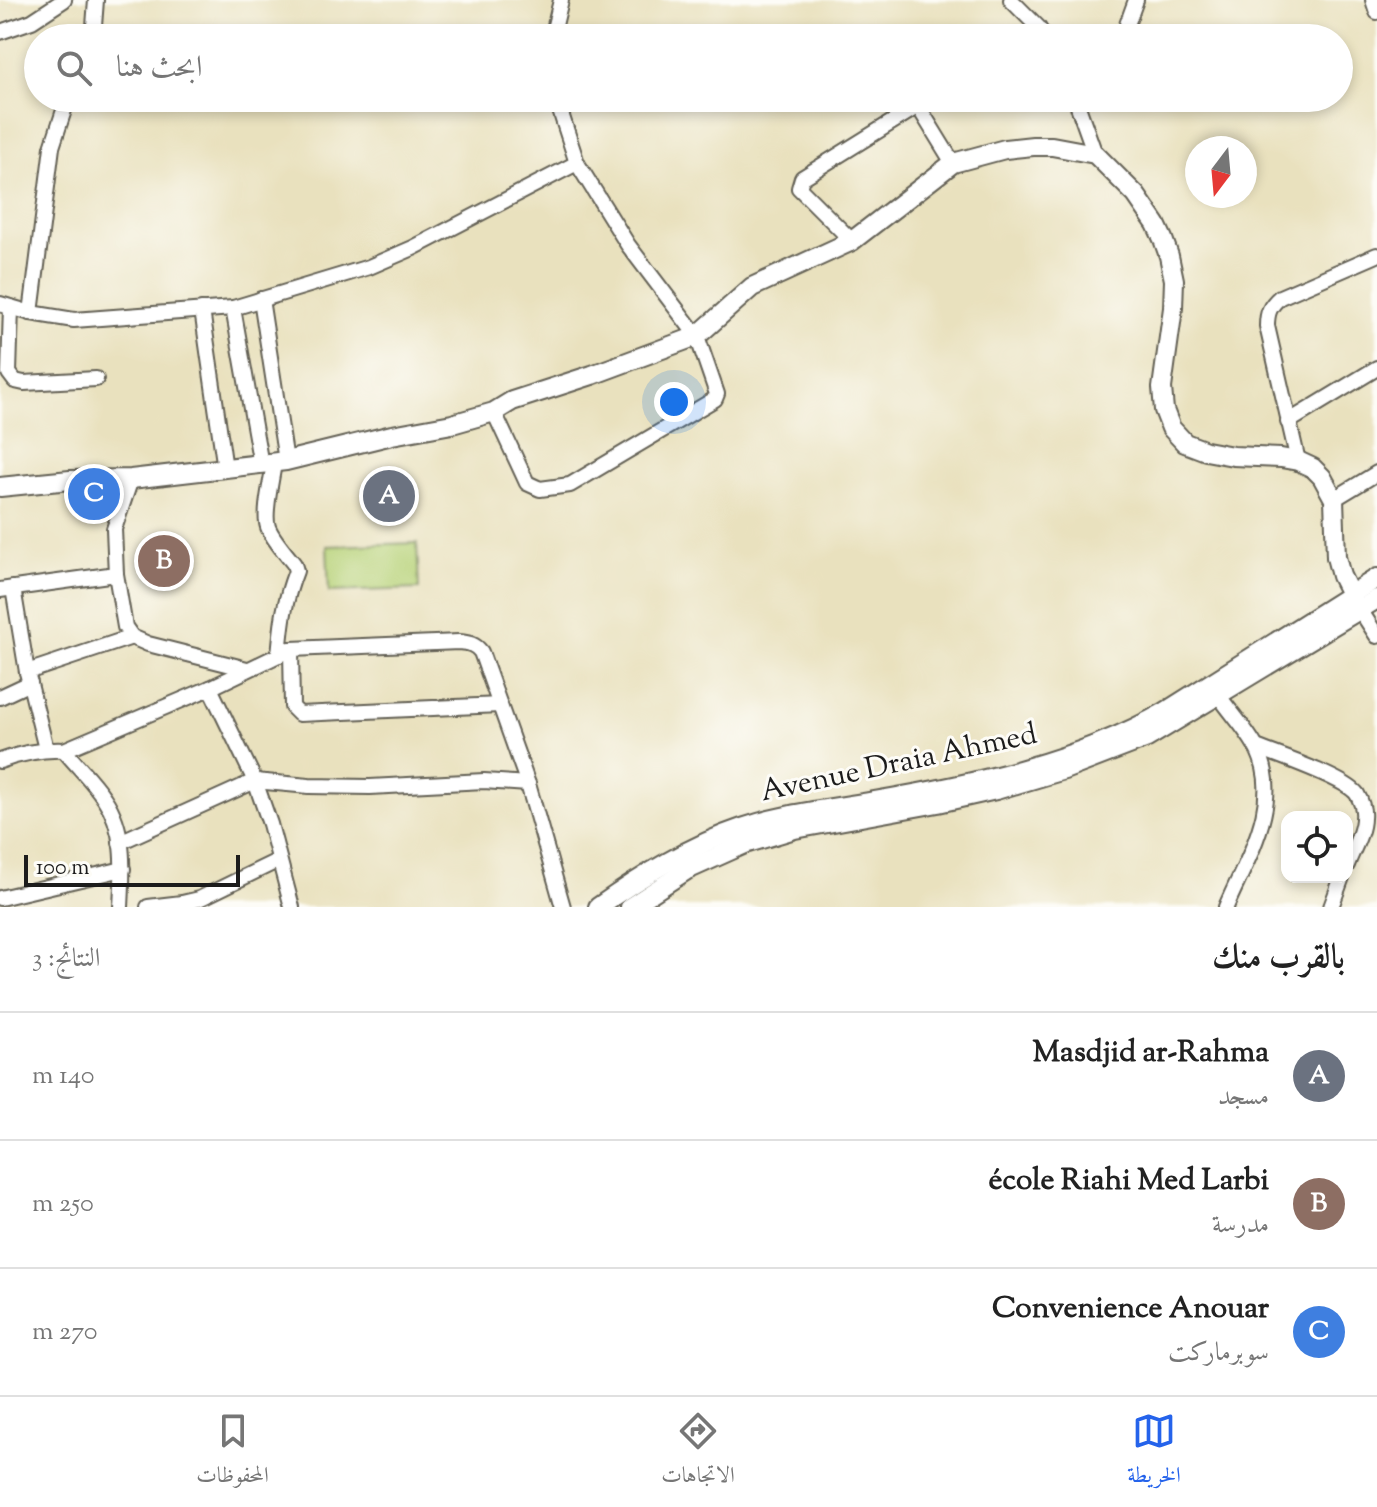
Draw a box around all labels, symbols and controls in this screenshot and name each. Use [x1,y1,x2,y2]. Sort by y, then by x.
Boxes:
search box [24,24,1353,112]
icon: search [52,46,96,90]
text: ابحث هنا [116,47,202,90]
north arrow [1185,136,1257,208]
your location [654,382,694,422]
pin: C [68,464,120,524]
pin: A [363,466,415,526]
pin: B [138,531,190,591]
street label: Avenue Draia Ahmed [757,714,1041,814]
map controls [1281,811,1353,883]
button: locate [1281,811,1353,883]
scale bar [24,851,240,887]
text: 100 m [36,853,89,885]
text: بالقرب منك [1212,934,1345,983]
text: النتائج: 3 [32,941,100,978]
text: Masdjid ar-Rahma [1033,1032,1269,1075]
text: 140 m [32,1058,95,1095]
text: A [1308,1058,1330,1095]
text: مسجد [1218,1079,1269,1116]
text: école Riahi Med Larbi [989,1160,1269,1203]
text: 250 m [32,1186,94,1223]
text: B [1311,1186,1327,1223]
text: مدرسة [1212,1207,1269,1244]
text: Convenience Anouar [992,1288,1269,1331]
text: 270 m [32,1314,98,1351]
text: C [1309,1314,1330,1351]
text: سوبرماركت [1168,1335,1269,1372]
tab: المحفوظات [196,1409,269,1496]
tab: الاتجاهات [661,1409,735,1496]
tab: الخريطة [1127,1409,1181,1496]

